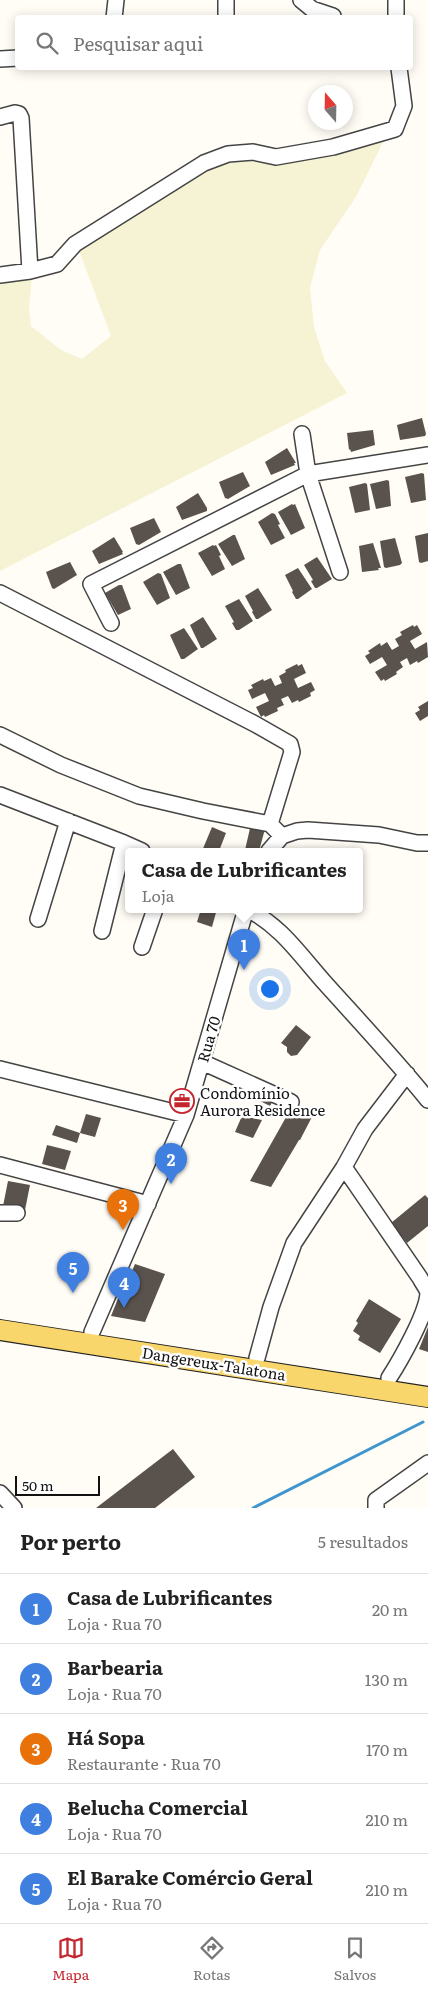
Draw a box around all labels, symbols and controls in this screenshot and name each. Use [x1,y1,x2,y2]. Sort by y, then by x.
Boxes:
search box [15,15,413,70]
icon: search [33,29,61,57]
text: Pesquisar aqui [73,29,203,57]
north arrow [308,85,353,130]
popup [125,848,363,913]
text: Casa de Lubrificantes [141,855,347,883]
text: Loja [141,883,174,907]
pin: 1 [228,929,260,970]
your location [257,976,283,1002]
street label: Rua 70 [190,1013,226,1065]
place label: Condomínio Aurora Residence [200,1081,325,1121]
office icon: Condomínio Aurora Residence [169,1088,195,1114]
pin: 2 [155,1143,187,1184]
pin: 3 [107,1189,139,1230]
pin: 5 [57,1252,89,1293]
pin: 4 [108,1267,140,1308]
street label: Dangereux-Talatona [140,1340,288,1386]
scale bar [15,1473,100,1496]
text: 50 m [22,1475,54,1495]
text: Por perto [20,1525,121,1556]
text: 5 resultados [318,1529,408,1553]
text: Casa de Lubrificantes [67,1583,272,1611]
text: 1 [33,1597,39,1621]
text: 20 m [372,1597,408,1621]
text: Loja · Rua 70 [67,1611,162,1635]
text: Barbearia [67,1653,163,1681]
text: 2 [32,1667,40,1691]
text: 130 m [365,1667,408,1691]
text: Loja · Rua 70 [67,1681,162,1705]
text: Há Sopa [67,1723,145,1751]
text: 3 [32,1737,40,1761]
text: 170 m [366,1737,408,1761]
text: Restaurante · Rua 70 [67,1751,221,1775]
text: Belucha Comercial [67,1793,248,1821]
text: 4 [31,1807,41,1831]
text: 210 m [365,1807,408,1831]
text: Loja · Rua 70 [67,1821,162,1845]
text: El Barake Comércio Geral [67,1863,313,1891]
text: 5 [32,1877,40,1901]
text: 210 m [365,1877,408,1901]
text: Loja · Rua 70 [67,1891,162,1915]
tab: Mapa [52,1934,89,1984]
tab: Rotas [193,1934,230,1984]
tab: Salvos [334,1934,376,1984]

